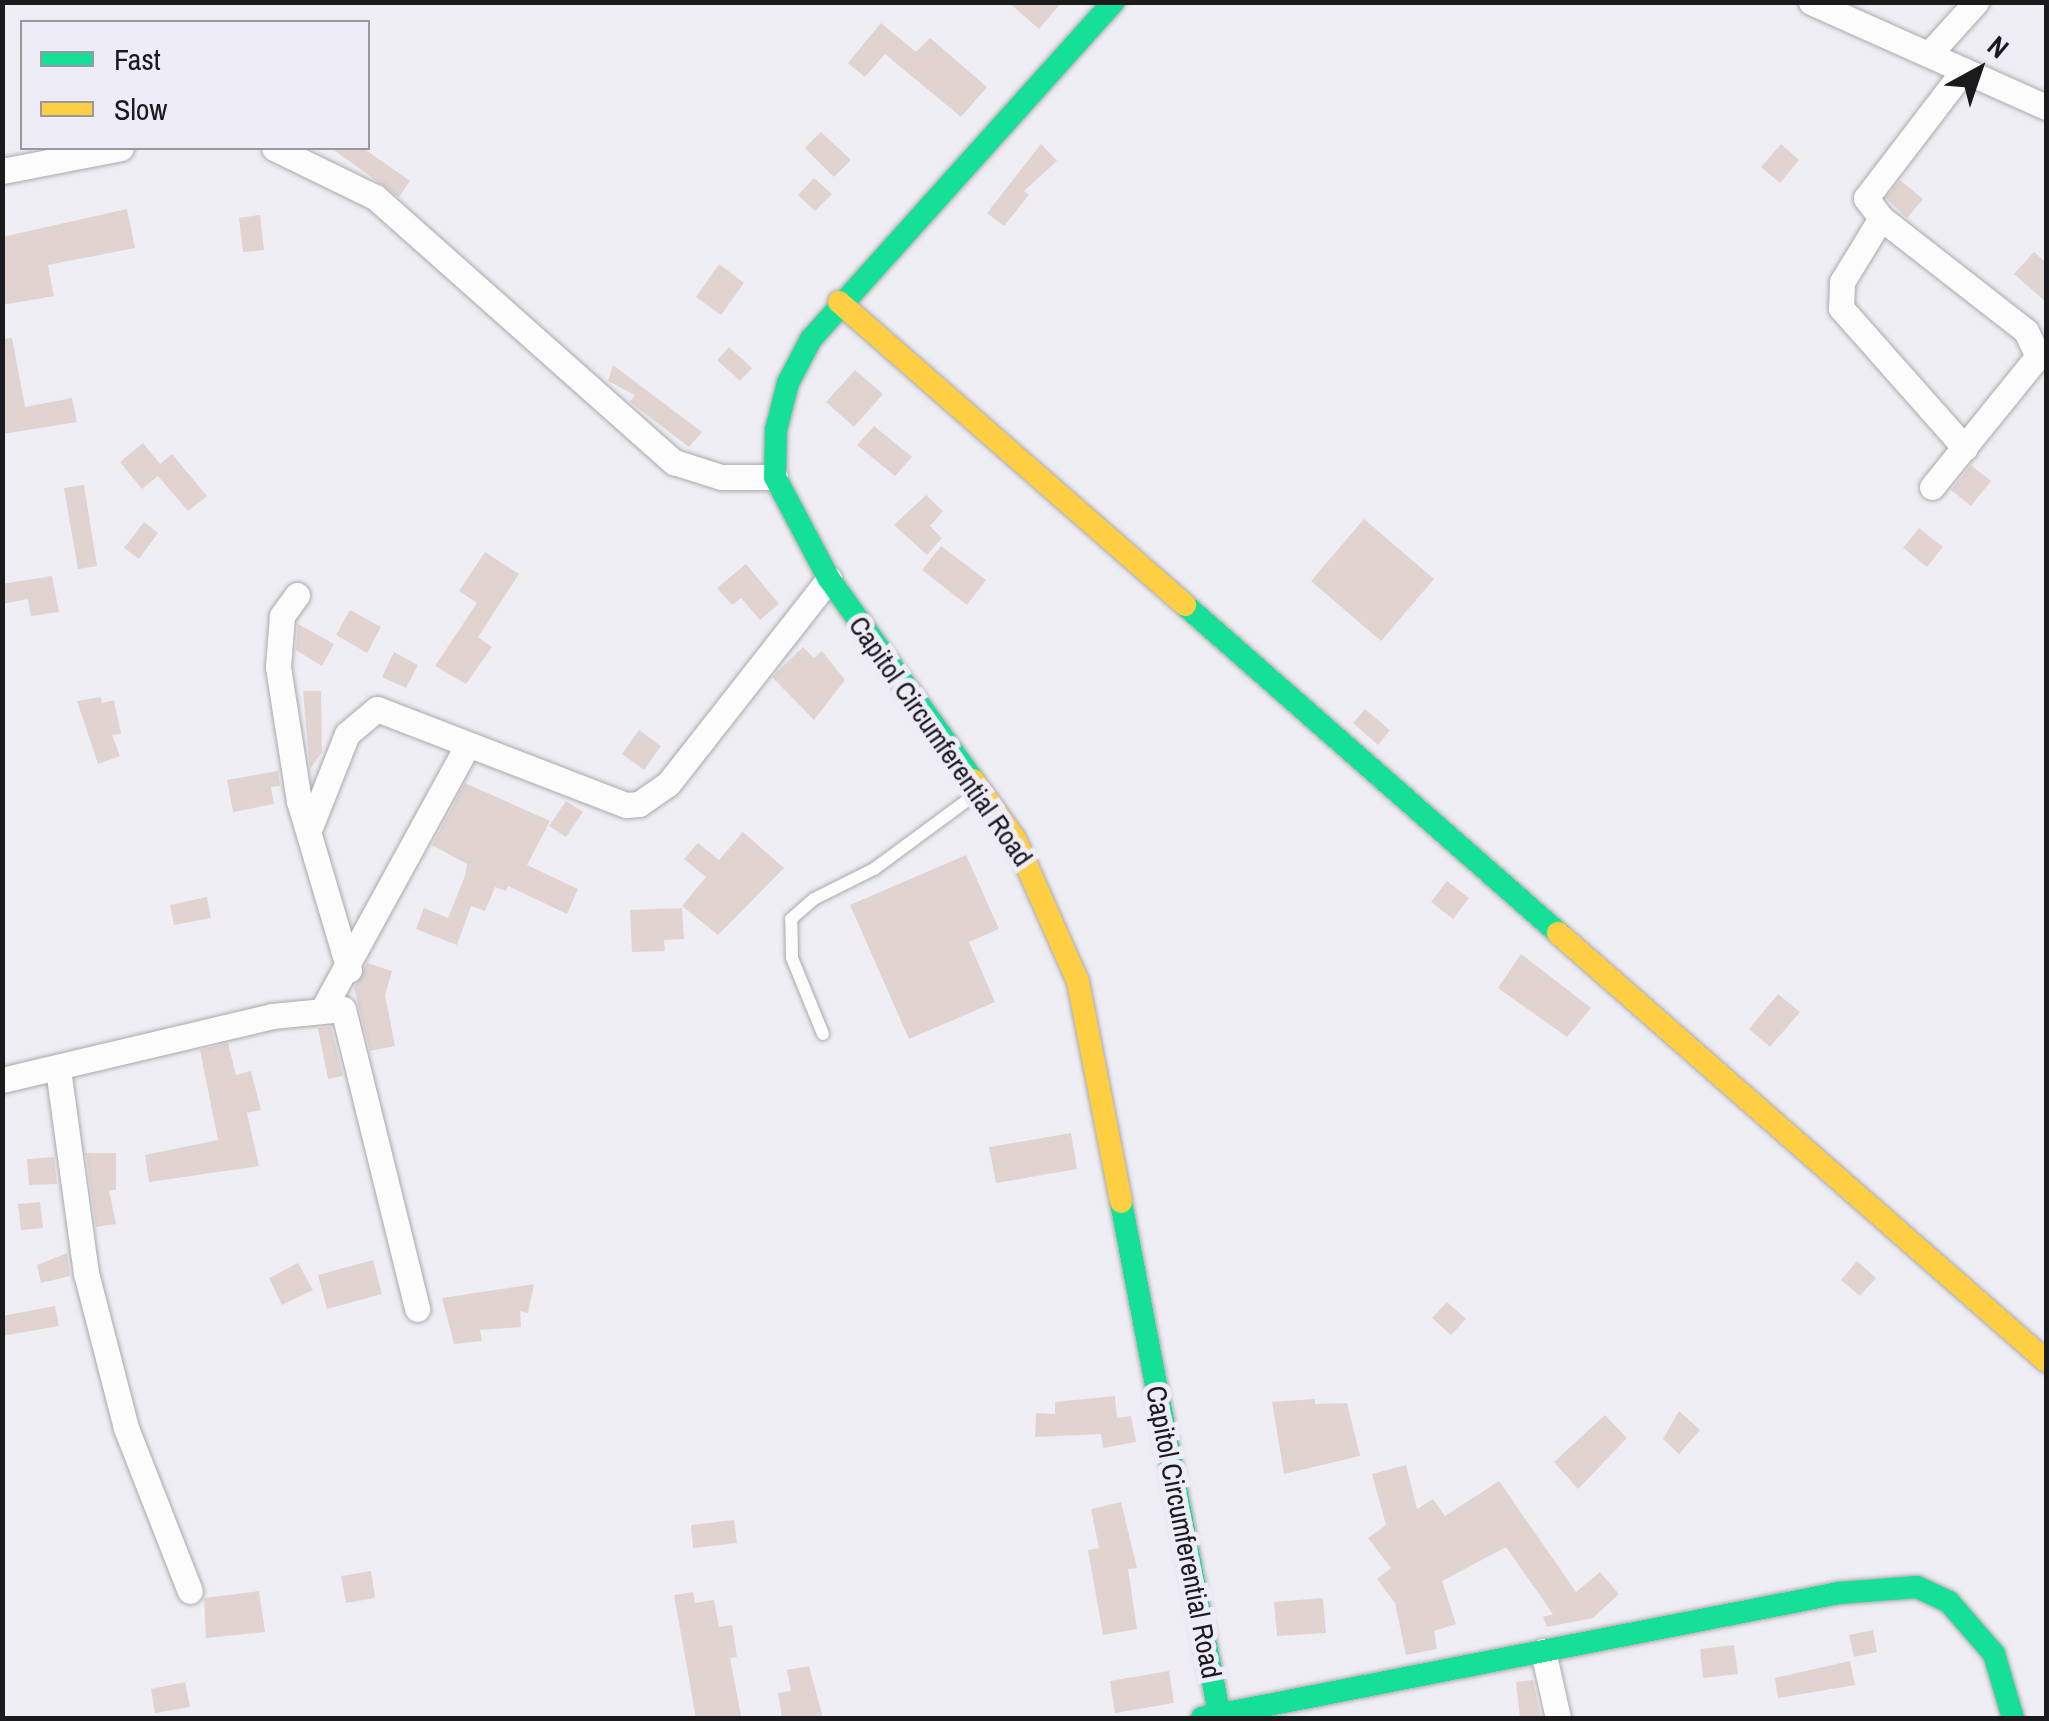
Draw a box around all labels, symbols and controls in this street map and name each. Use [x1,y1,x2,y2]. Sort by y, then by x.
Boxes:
legend [20,20,370,150]
north arrow [1929,20,2029,120]
text: N [1980,27,2017,67]
text: Fast [114,39,161,79]
text: Slow [114,89,167,129]
street label: Capitol Circumferential Road [842,610,1040,872]
street label: Capitol Circumferential Road [1139,1383,1229,1681]

